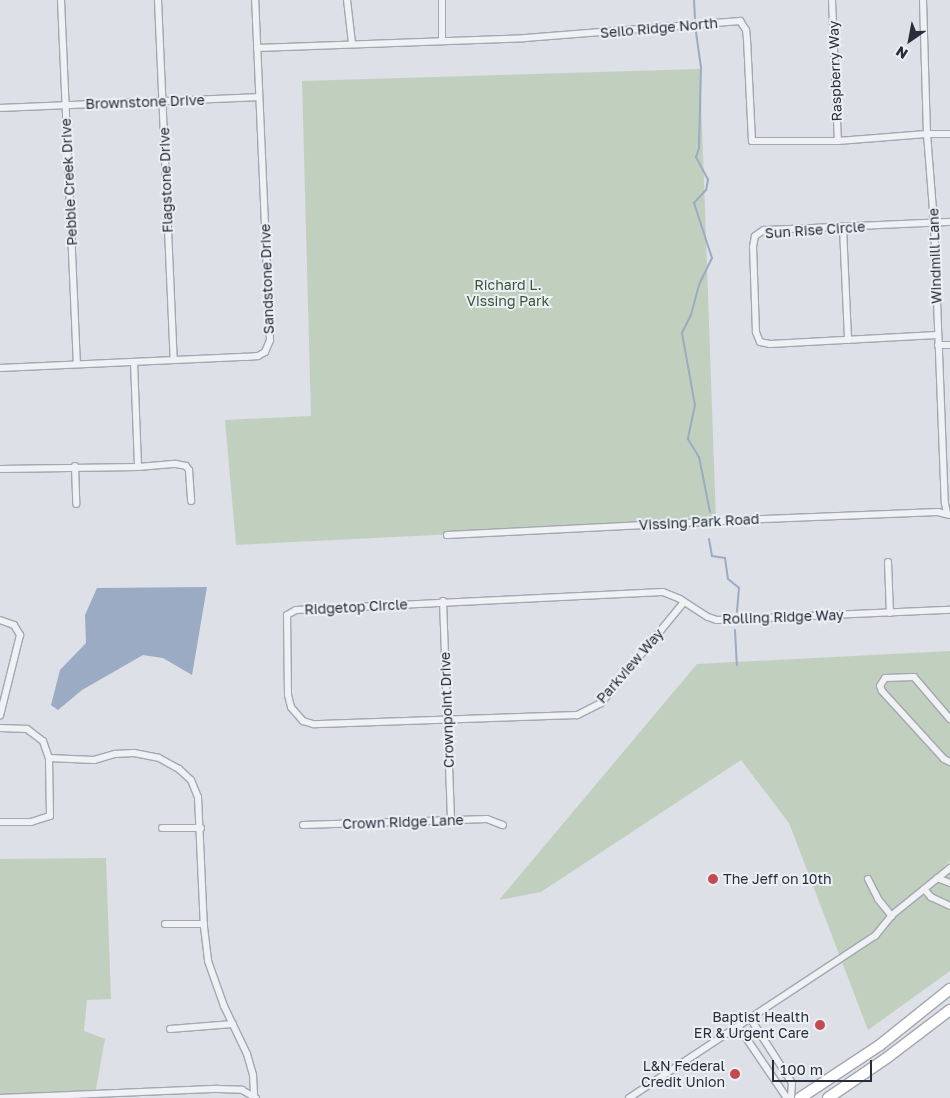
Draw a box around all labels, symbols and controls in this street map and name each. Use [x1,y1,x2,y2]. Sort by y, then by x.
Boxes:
street label: Seilo Ridge North [599,14,719,42]
north arrow [885,15,935,65]
street label: Raspberry Way [825,20,845,122]
text: N [892,43,911,63]
street label: Brownstone Drive [85,92,205,112]
street label: Pebble Creek Drive [57,118,81,246]
street label: Flagstone Drive [156,127,176,233]
street label: Windmill Lane [925,208,945,304]
street label: Sun Rise Circle [764,218,866,242]
street label: Sandstone Drive [257,224,277,334]
park label: Richard L. Vissing Park [467,277,549,310]
street label: Vissing Park Road [638,510,760,534]
street label: Ridgetop Circle [304,596,408,618]
street label: Rolling Ridge Way [722,606,844,628]
street label: Parkview Way [593,625,667,707]
street label: Crownpoint Drive [437,652,457,768]
street label: Crown Ridge Lane [342,811,464,833]
place label: The Jeff on 10th [723,871,832,887]
marker: The Jeff on 10th [707,873,719,885]
place label: Baptist Health ER & Urgent Care [694,1009,809,1042]
marker: Baptist Health ER & Urgent Care [813,1018,827,1032]
scale bar [775,1050,875,1082]
place label: L&N Federal Credit Union [641,1058,725,1090]
text: 100 m [780,1060,823,1078]
marker: L&N Federal Credit Union [729,1068,741,1080]

